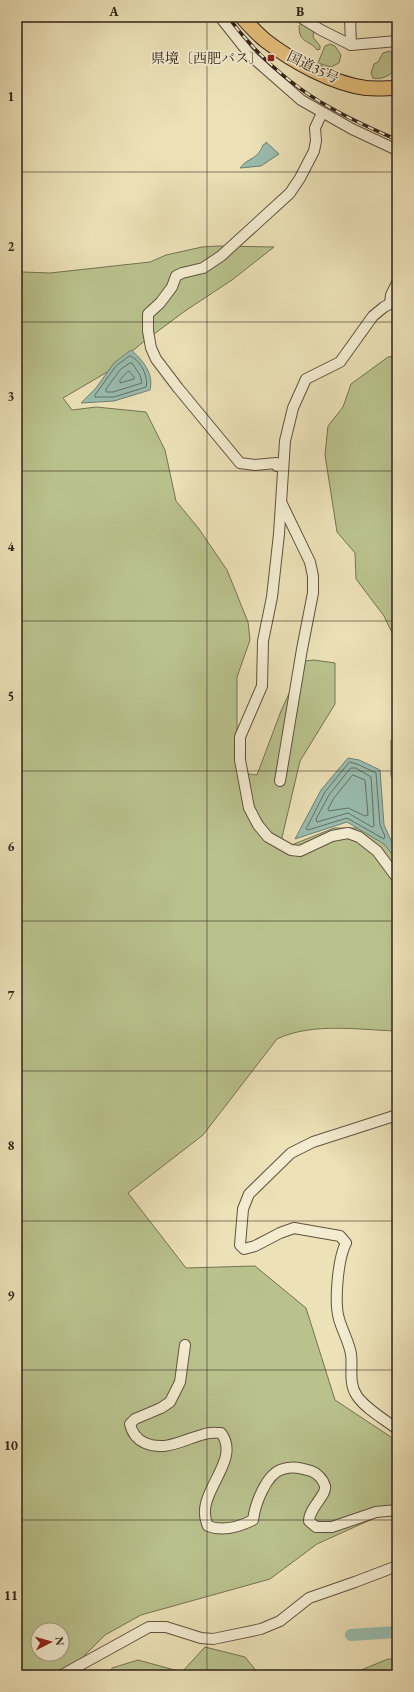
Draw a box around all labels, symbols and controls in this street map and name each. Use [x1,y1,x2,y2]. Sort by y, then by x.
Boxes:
text: A [108,3,119,20]
text: B [296,3,304,20]
street label: 国道35号 [284,47,342,87]
place label: 県境〔西肥バス〕 [151,49,263,67]
marker: 県境〔西肥バス〕 [266,53,276,63]
text: 1 [8,88,15,105]
text: 2 [8,238,15,255]
text: 3 [8,388,15,405]
text: 4 [8,538,15,555]
text: 5 [8,688,14,705]
text: 6 [8,838,15,855]
text: 7 [8,987,15,1004]
text: 8 [8,1137,15,1154]
text: 9 [8,1287,15,1304]
text: 10 [4,1437,18,1454]
text: 11 [4,1587,18,1604]
north arrow [30,1622,70,1662]
text: N [53,1636,67,1646]

